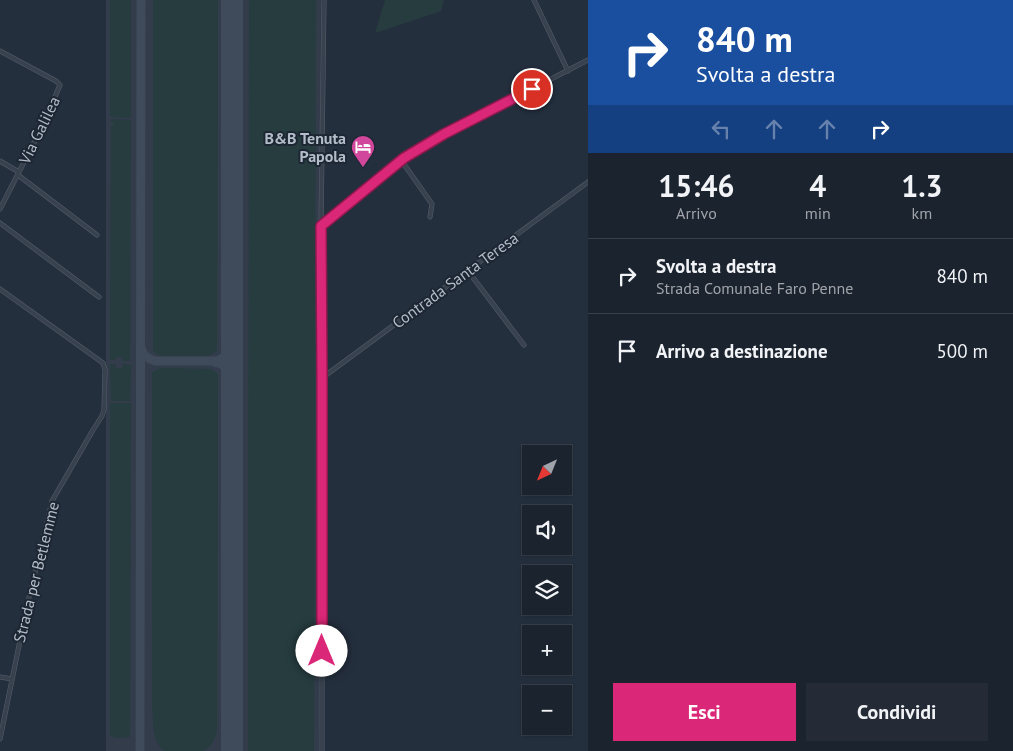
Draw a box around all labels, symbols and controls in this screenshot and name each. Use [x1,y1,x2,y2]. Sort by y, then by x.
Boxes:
text: 840 m [696,16,793,62]
icon: right [613,20,678,85]
text: Svolta a destra [696,60,835,88]
pin [511,68,553,110]
icon: arrive [518,75,546,103]
street label: Via Galilea [14,93,64,168]
icon: left [707,115,735,143]
icon: ahead [760,115,788,143]
icon: ahead [813,115,841,143]
icon: right [866,115,894,143]
place label: B&B Tenuta Papola [265,128,346,166]
hotel icon: B&B Tenuta Papola [350,134,376,168]
text: 15:46 [658,166,734,205]
text: 4 [809,166,826,205]
text: 1.3 [901,166,943,205]
text: Arrivo [676,203,717,223]
text: min [805,203,831,223]
text: km [912,203,932,223]
street label: Contrada Santa Teresa [388,228,522,332]
text: Svolta a destra [656,254,777,278]
icon: right [613,262,641,290]
text: 840 m [936,264,988,288]
text: Strada Comunale Faro Penne [656,278,853,298]
icon: arrive [613,337,641,365]
text: Arrivo a destinazione [656,339,828,363]
text: 500 m [936,339,988,363]
north arrow [522,445,572,495]
map controls [522,445,572,735]
street label: Strada per Betlemme [9,500,63,644]
button: sound [522,505,572,555]
button: layers [522,565,572,615]
position arrow [295,624,347,676]
button: + [522,625,572,675]
button: Esci [613,683,796,741]
button: Condividi [806,683,988,741]
button: − [522,685,572,735]

